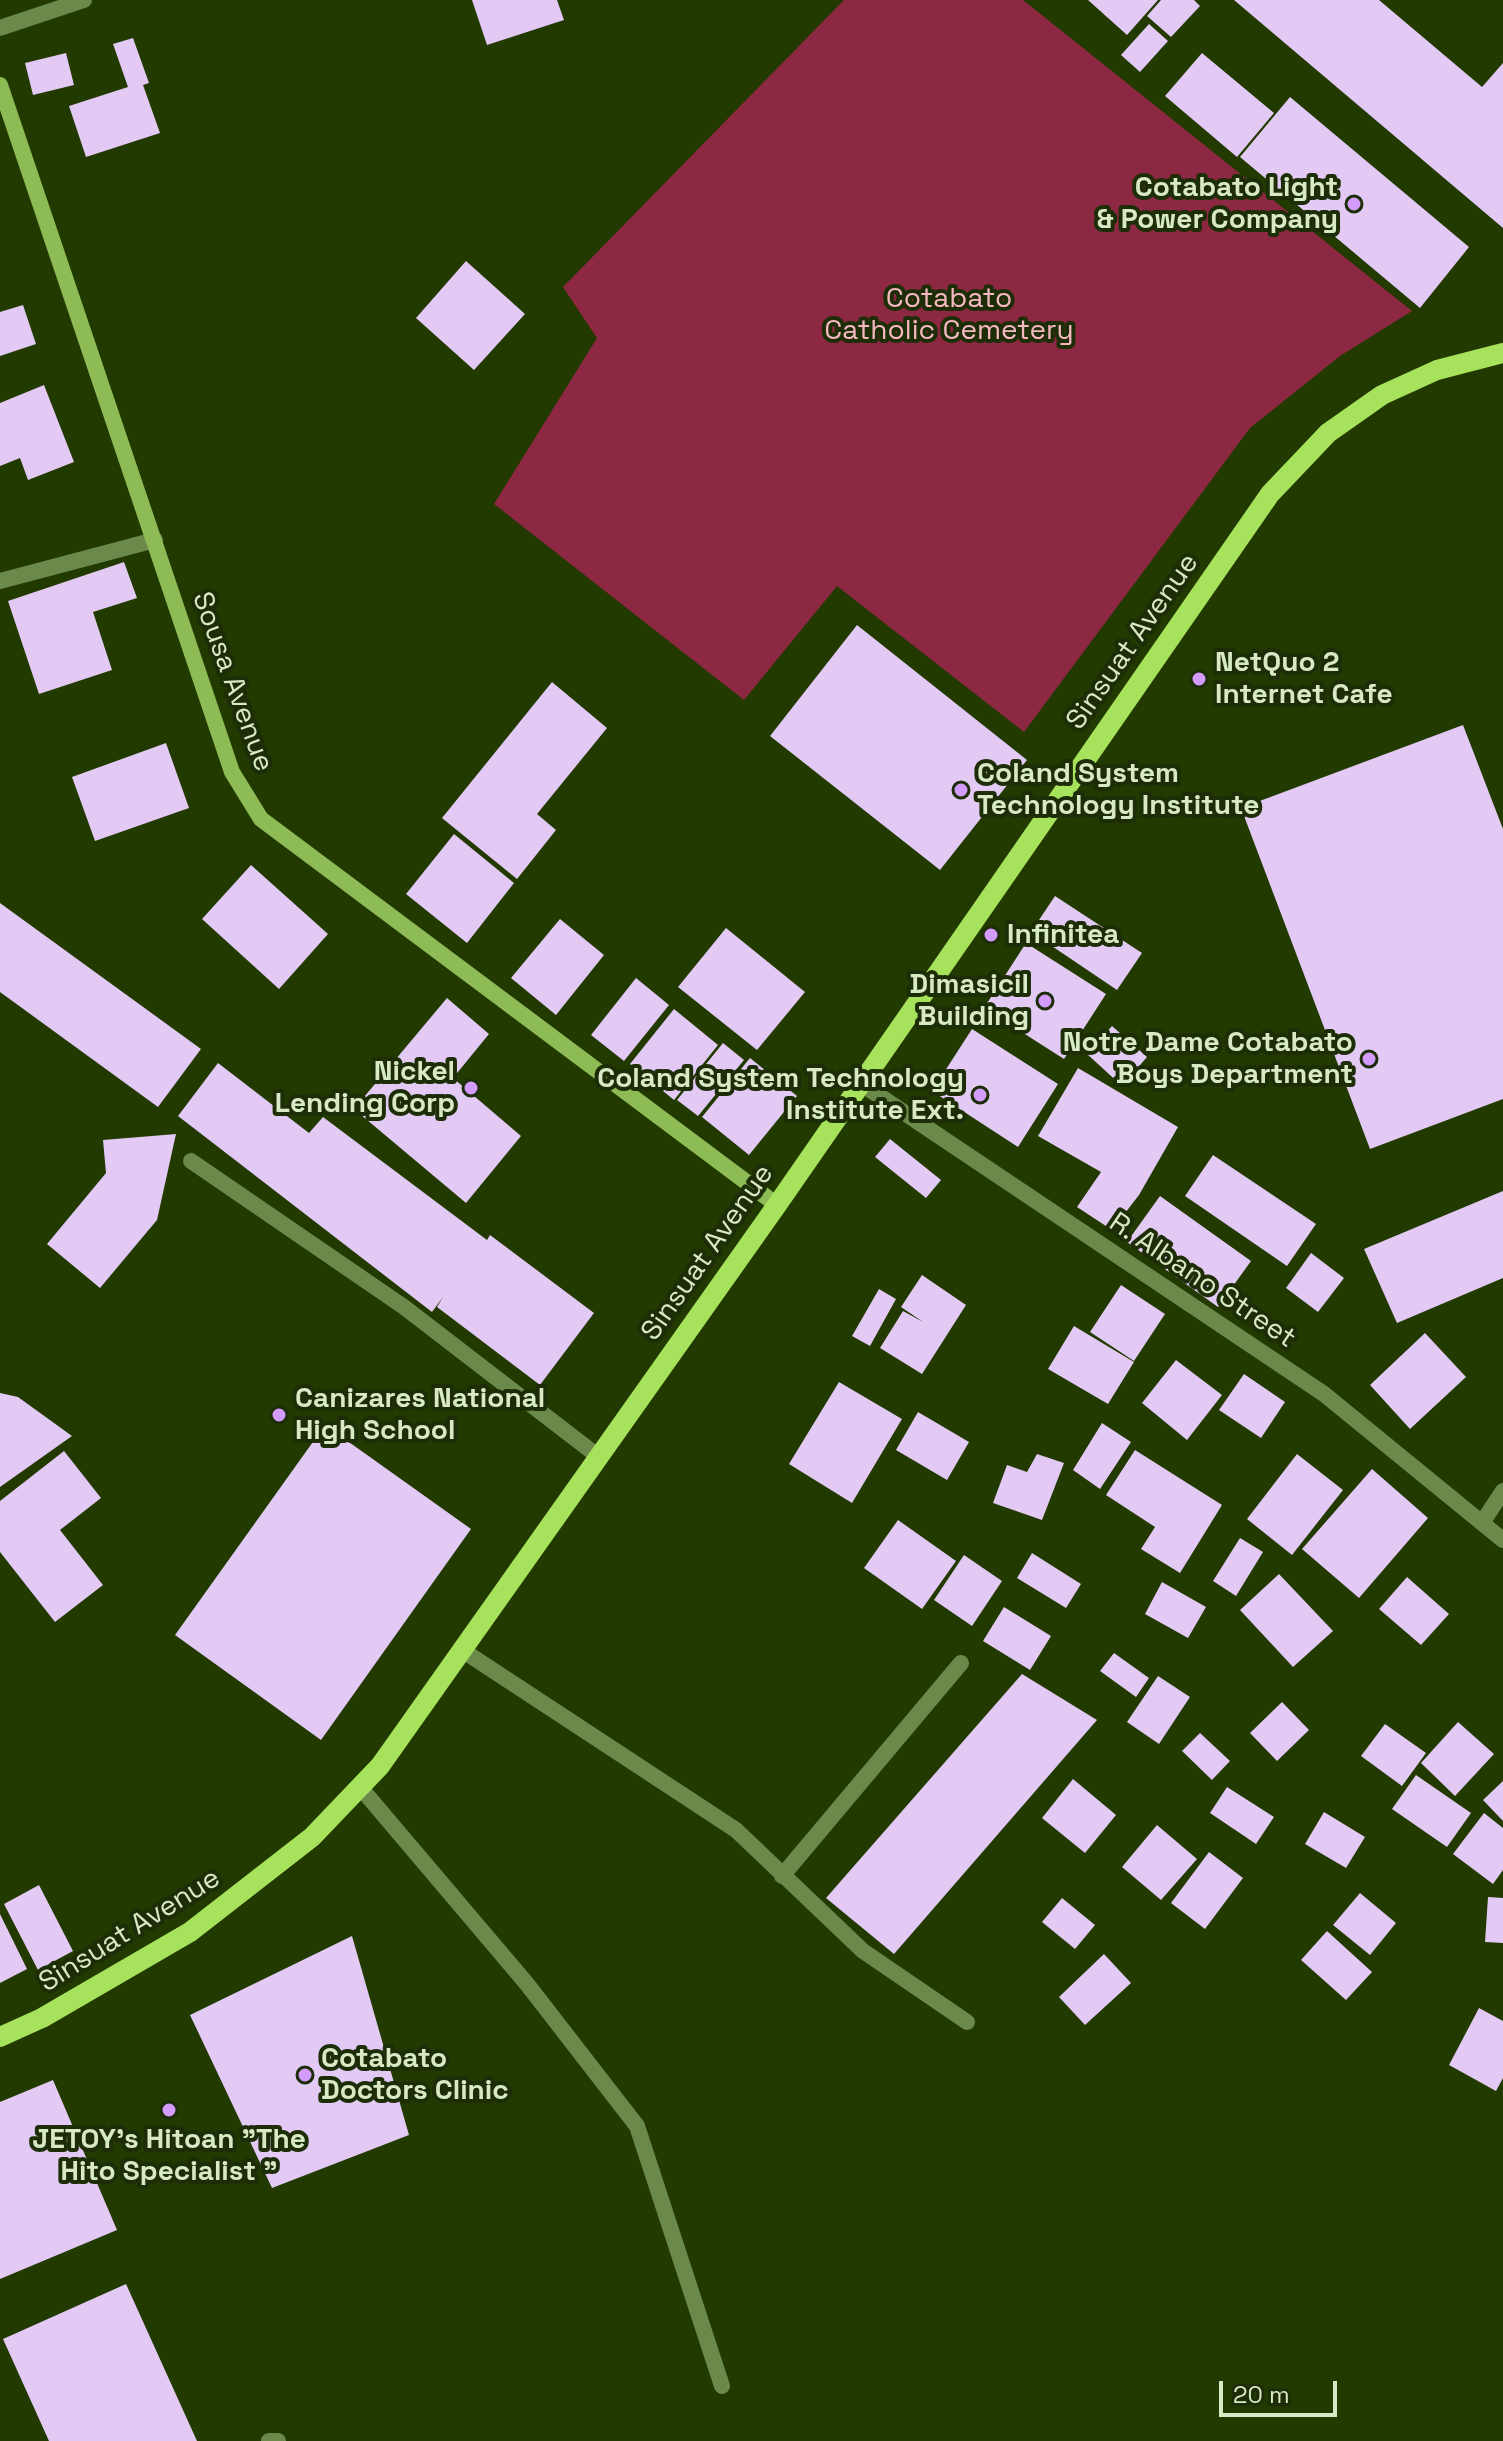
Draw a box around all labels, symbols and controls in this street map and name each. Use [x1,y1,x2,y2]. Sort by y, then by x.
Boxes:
place label: Cotabato Light & Power Company [1097,171,1338,237]
marker: Cotabato Light & Power Company [1345,195,1363,213]
park label: Cotabato Catholic Cemetery [824,282,1074,348]
street label: Sinsuat Avenue [1060,547,1206,737]
street label: Sousa Avenue [184,588,280,776]
place label: NetQuo 2 Internet Cafe [1215,646,1393,712]
marker: NetQuo 2 Internet Cafe [1190,670,1208,688]
place label: Coland System Technology Institute [977,757,1260,823]
marker: Coland System Technology Institute [952,781,970,799]
place label: Infinitea [1007,918,1119,952]
marker: Infinitea [982,926,1000,944]
place label: Dimasicil Building [909,968,1029,1034]
marker: Dimasicil Building [1036,992,1054,1010]
place label: Notre Dame Cotabato Boys Department [1063,1026,1353,1092]
marker: Notre Dame Cotabato Boys Department [1360,1050,1378,1068]
place label: Nickel Lending Corp [275,1055,455,1121]
place label: Coland System Technology Institute Ext. [597,1062,964,1128]
marker: Nickel Lending Corp [462,1079,480,1097]
marker: Coland System Technology Institute Ext. [971,1086,989,1104]
street label: Sinsuat Avenue [635,1158,781,1348]
street label: R. Albano Street [1102,1206,1302,1356]
place label: Canizares National High School [295,1382,545,1448]
marker: Canizares National High School [270,1406,288,1424]
street label: Sinsuat Avenue [33,1862,227,2000]
place label: Cotabato Doctors Clinic [321,2042,509,2108]
marker: Cotabato Doctors Clinic [296,2066,314,2084]
marker: JETOY's Hitoan "The Hito Specialist " [160,2101,178,2119]
place label: JETOY's Hitoan "The Hito Specialist " [32,2123,306,2189]
scale bar [1223,2365,1341,2415]
text: 20 m [1233,2379,1290,2410]

